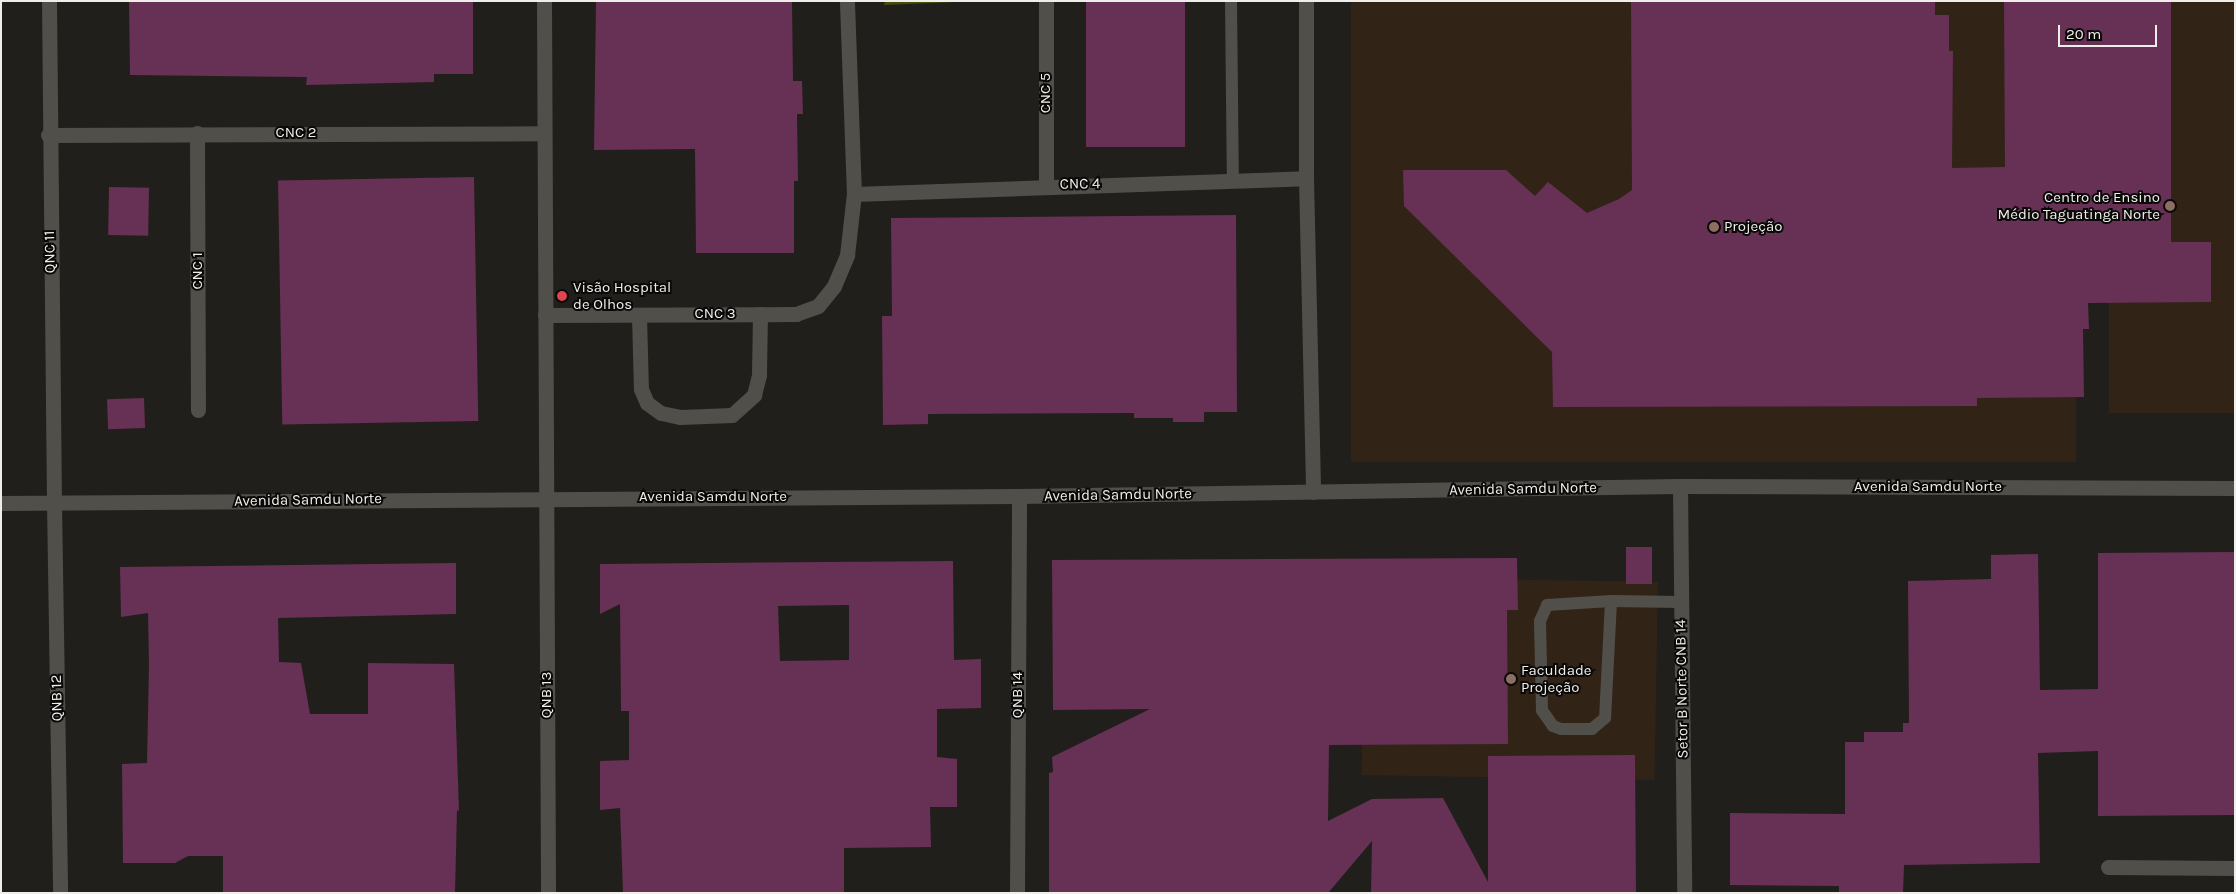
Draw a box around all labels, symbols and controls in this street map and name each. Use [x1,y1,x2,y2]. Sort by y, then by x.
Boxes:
scale bar [2061,15,2160,47]
text: 20 m [2066,25,2101,43]
street label: CNC 5 [1037,73,1055,113]
street label: CNC 2 [276,124,316,142]
street label: CNC 4 [1060,175,1100,193]
place label: Centro de Ensino Médio Taguatinga Norte [1998,188,2160,223]
marker: Centro de Ensino Médio Taguatinga Norte [2164,200,2176,212]
place label: Projeção [1724,218,1783,236]
marker: Projeção [1708,221,1720,233]
street label: QNC 11 [41,230,59,274]
street label: CNC 1 [189,252,207,290]
place label: Visão Hospital de Olhos [573,278,671,313]
marker: Visão Hospital de Olhos [555,289,569,303]
street label: CNC 3 [694,305,736,323]
street label: Avenida Samdu Norte [1854,478,2002,496]
street label: Avenida Samdu Norte [1449,479,1597,499]
street label: Avenida Samdu Norte [1044,485,1192,505]
street label: Avenida Samdu Norte [639,488,787,506]
street label: Avenida Samdu Norte [234,490,382,510]
street label: Setor B Norte CNB 14 [1672,619,1692,759]
place label: Faculdade Projeção [1521,661,1592,696]
street label: QNB 13 [538,672,556,718]
street label: QNB 14 [1009,672,1027,718]
marker: Faculdade Projeção [1505,673,1517,685]
street label: QNB 12 [48,675,66,721]

